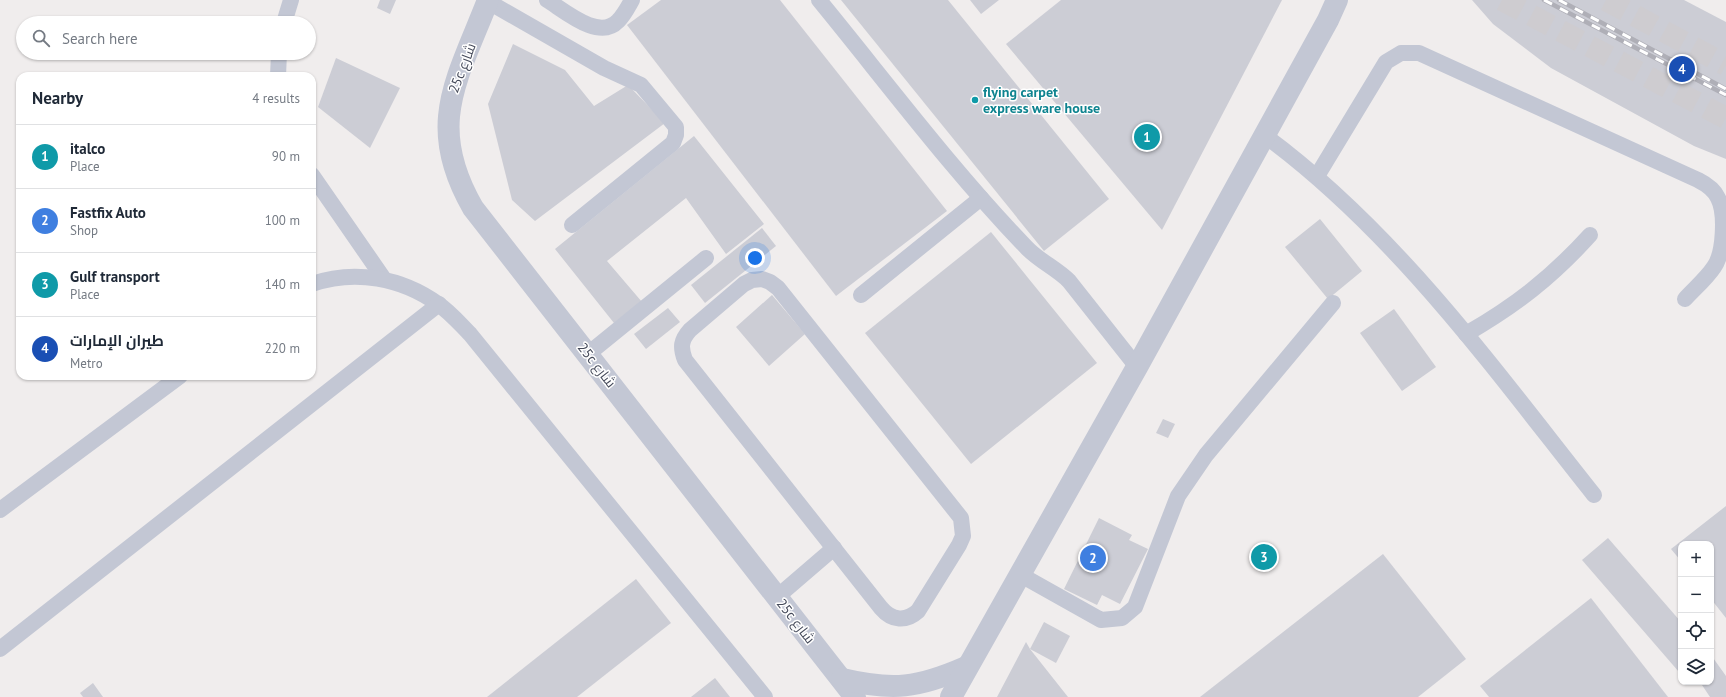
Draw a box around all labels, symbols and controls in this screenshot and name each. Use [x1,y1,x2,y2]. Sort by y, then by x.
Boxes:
search box [16,16,316,60]
icon: search [30,27,52,49]
text: Search here [62,29,138,48]
street label: 25c شارع [444,40,480,96]
pin: 4 [1669,54,1695,84]
place label: flying carpet express ware house [983,83,1100,117]
text: Nearby [32,87,83,109]
text: 4 results [252,90,300,107]
marker: flying carpet express ware house [970,95,980,105]
pin: 1 [1134,122,1160,152]
text: italco [70,139,105,158]
text: 1 [41,148,49,165]
text: 90 m [272,148,300,165]
text: Place [70,158,100,175]
text: Fastfix Auto [70,203,146,222]
text: 2 [41,212,49,229]
text: 100 m [265,212,300,229]
text: Shop [70,222,98,239]
your location [745,248,765,268]
text: Gulf transport [70,267,160,286]
text: 3 [41,276,49,293]
text: 140 m [265,276,300,293]
text: Place [70,286,100,303]
text: طيران الإمارات [70,331,164,350]
street label: 25c شارع [574,339,620,391]
text: 4 [41,340,49,357]
text: 220 m [265,340,300,357]
text: Metro [70,355,103,372]
map controls [1678,541,1714,685]
button: + [1678,541,1714,577]
pin: 3 [1251,542,1277,572]
pin: 2 [1080,543,1106,573]
button: − [1678,577,1714,613]
street label: 25c شارع [773,595,819,647]
button: locate [1678,613,1714,649]
button: layers [1678,649,1714,685]

